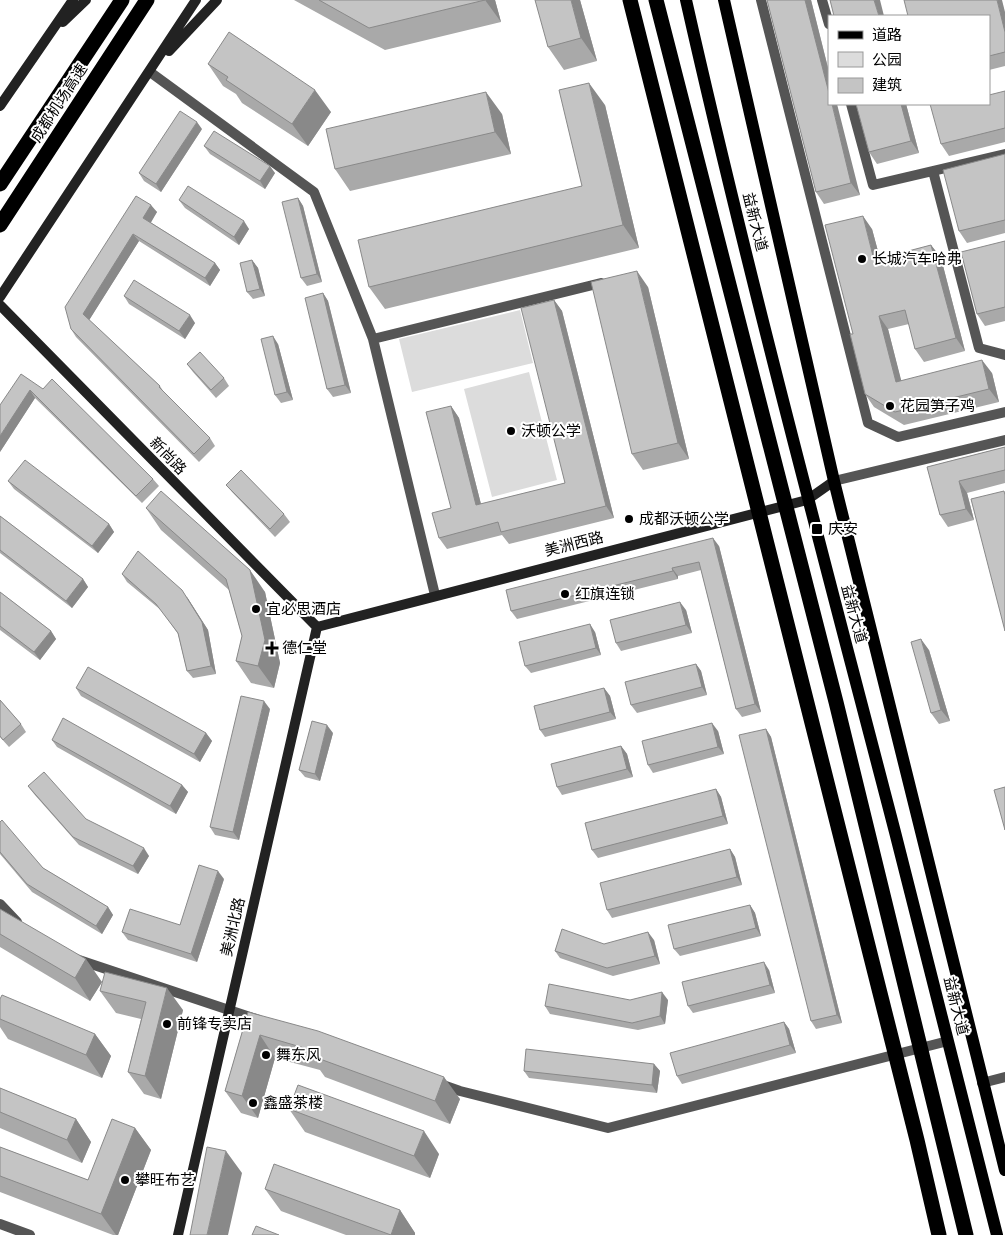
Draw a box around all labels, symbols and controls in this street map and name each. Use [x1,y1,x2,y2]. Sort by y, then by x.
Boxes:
legend [828,15,990,105]
text: 道路 [872,25,902,43]
text: 公园 [872,50,902,68]
street label: 成都机场高速 [26,60,90,145]
text: 建筑 [872,75,902,93]
street label: 益新大道 [740,190,772,253]
place label: 长城汽车哈弗 [872,249,962,267]
marker: 长城汽车哈弗 [856,253,868,265]
place label: 花园笋子鸡 [900,396,975,414]
marker: 花园笋子鸡 [884,400,896,412]
place label: 沃顿公学 [521,421,581,439]
marker: 沃顿公学 [505,425,517,437]
street label: 新尚路 [147,433,191,478]
place label: 成都沃顿公学 [639,509,729,527]
marker: 成都沃顿公学 [623,513,635,525]
place label: 庆安 [828,519,858,537]
marker: 庆安 [810,522,824,536]
street label: 美洲西路 [542,527,605,559]
street label: 益新大道 [839,582,871,645]
place label: 红旗连锁 [575,584,635,602]
marker: 红旗连锁 [559,588,571,600]
place label: 宜必思酒店 [266,599,341,617]
marker: 宜必思酒店 [250,603,262,615]
place label: 德仁堂 [282,638,327,656]
marker: 德仁堂 [266,642,278,654]
street label: 美洲北路 [217,896,248,958]
street label: 益新大道 [941,974,973,1037]
place label: 前锋专卖店 [177,1014,252,1032]
marker: 前锋专卖店 [161,1018,173,1030]
place label: 舞东风 [276,1045,321,1063]
marker: 舞东风 [260,1049,272,1061]
place label: 鑫盛茶楼 [263,1093,323,1111]
marker: 鑫盛茶楼 [247,1097,259,1109]
place label: 攀旺布艺 [135,1170,195,1188]
marker: 攀旺布艺 [119,1174,131,1186]

